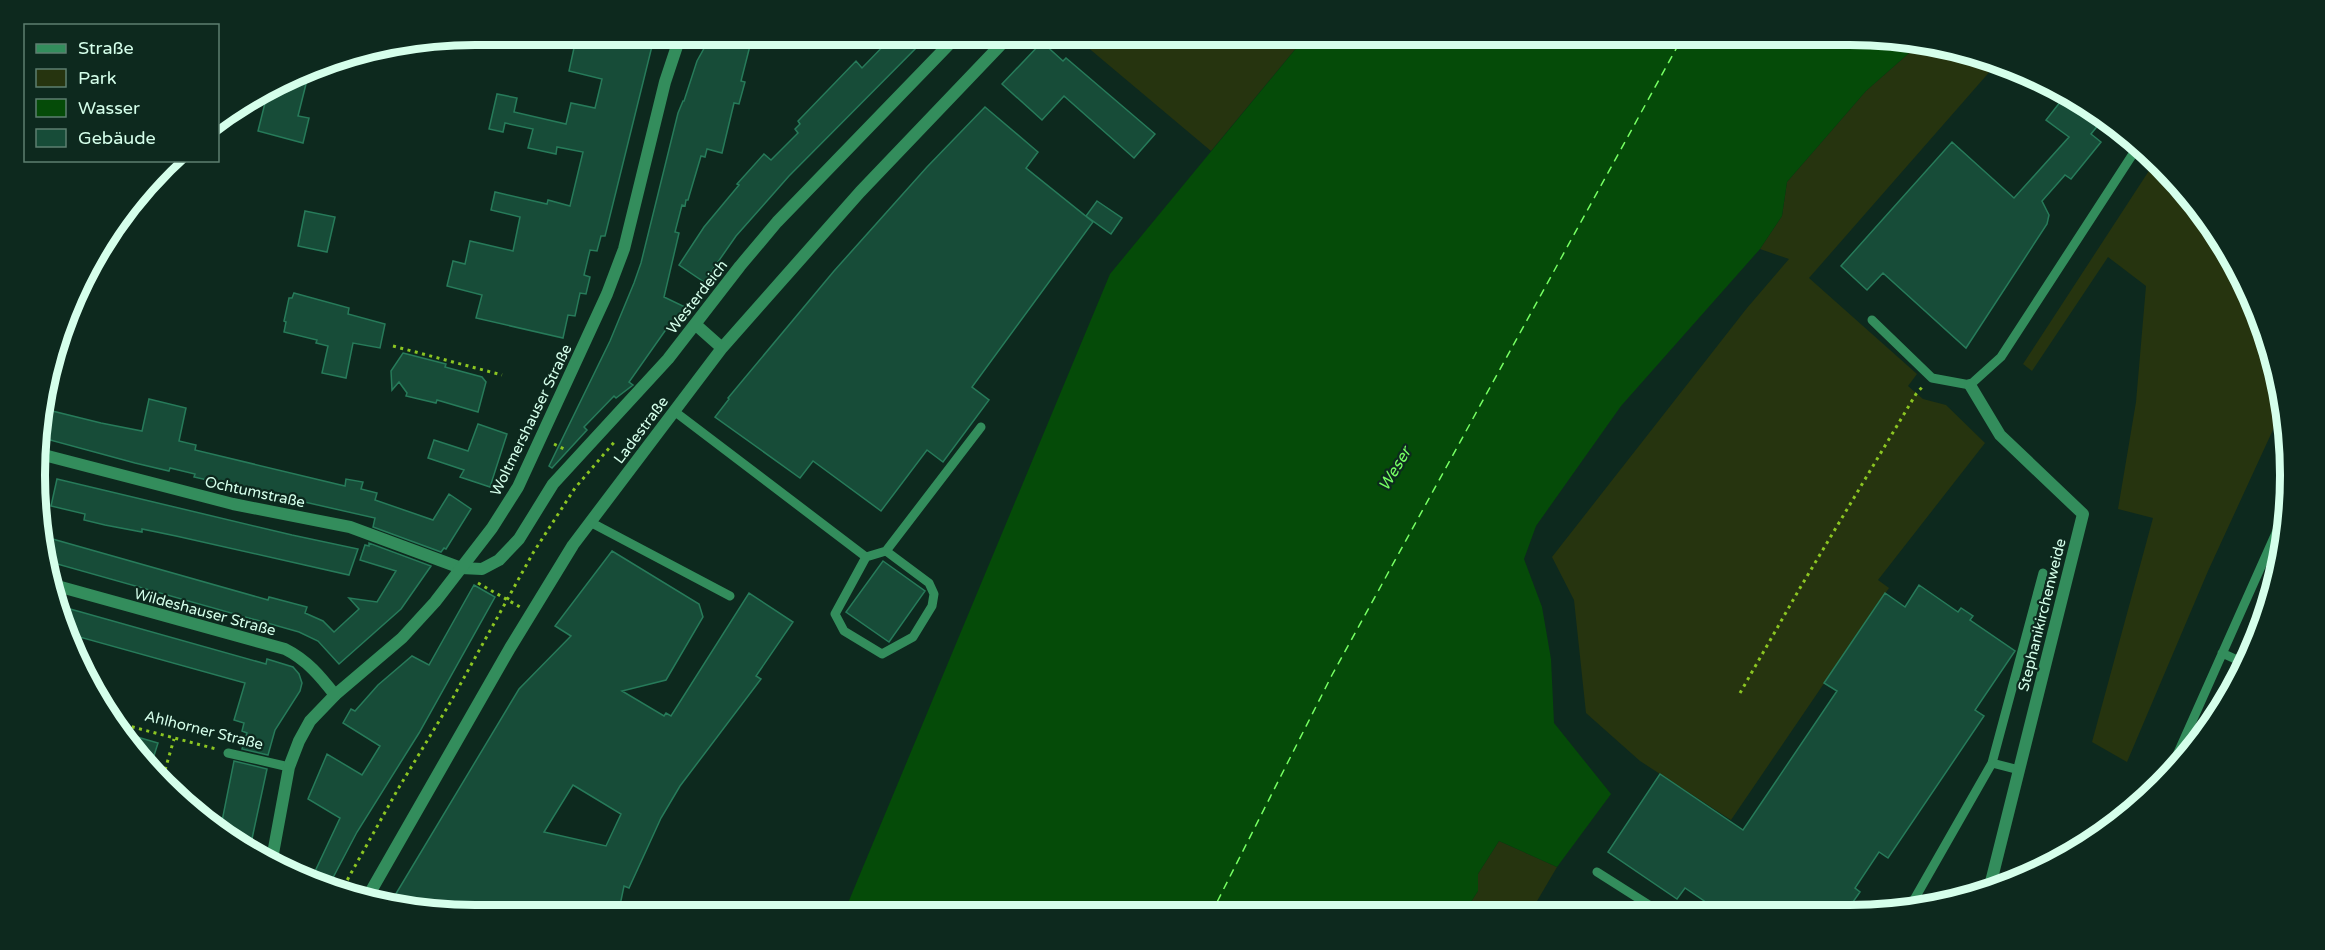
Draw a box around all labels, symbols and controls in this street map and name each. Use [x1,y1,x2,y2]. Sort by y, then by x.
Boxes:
legend [24,24,219,162]
text: Straße [78,37,134,59]
text: Park [78,67,117,89]
text: Wasser [78,97,140,119]
text: Gebäude [78,127,156,149]
street label: Westerdeich [663,257,731,337]
street label: Woltmershauser Straße [486,341,576,499]
street label: Ladestraße [610,393,672,467]
water label: Weser [1374,442,1417,494]
street label: Ochtumstraße [203,473,307,511]
street label: Stephanikirchenweide [2014,537,2070,693]
street label: Wildeshauser Straße [132,584,278,640]
street label: Ahlhorner Straße [143,707,265,753]

